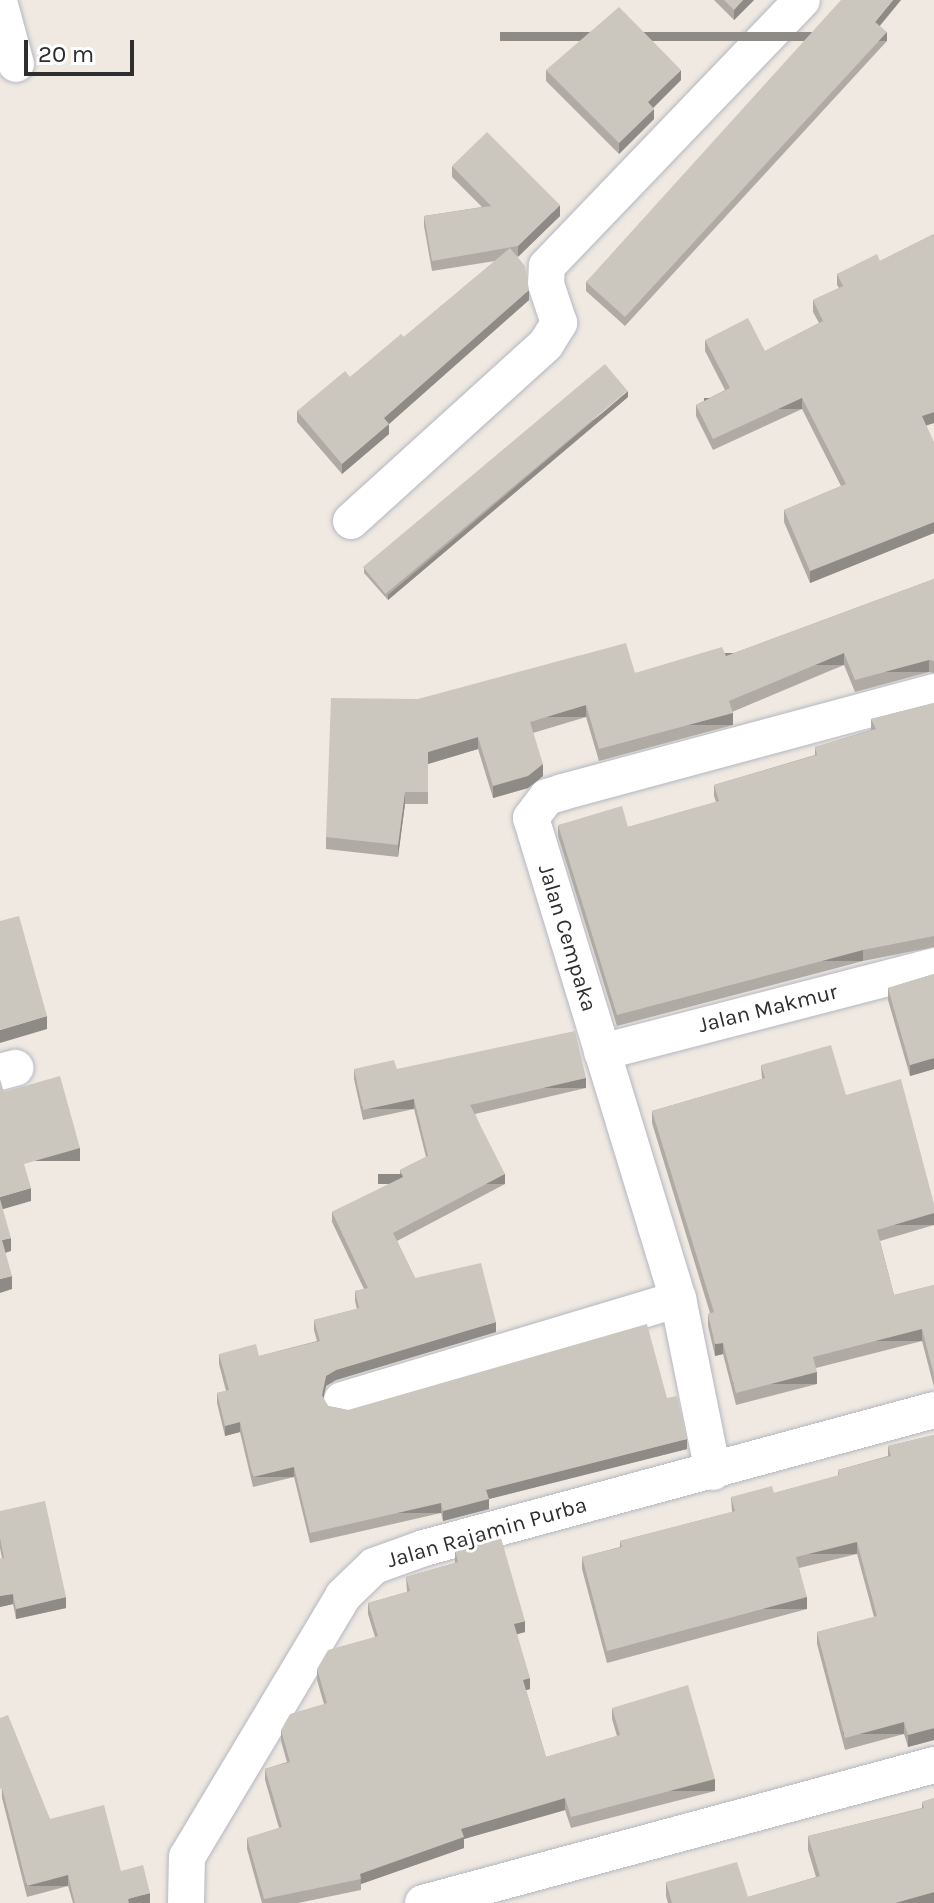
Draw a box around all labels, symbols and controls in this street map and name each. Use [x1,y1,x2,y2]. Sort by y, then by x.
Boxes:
scale bar [28,24,138,74]
text: 20 m [38,40,94,68]
street label: Jalan Cempaka [532,861,602,1015]
street label: Jalan Makmur [696,979,840,1039]
street label: Jalan Rajamin Purba [384,1492,590,1574]

